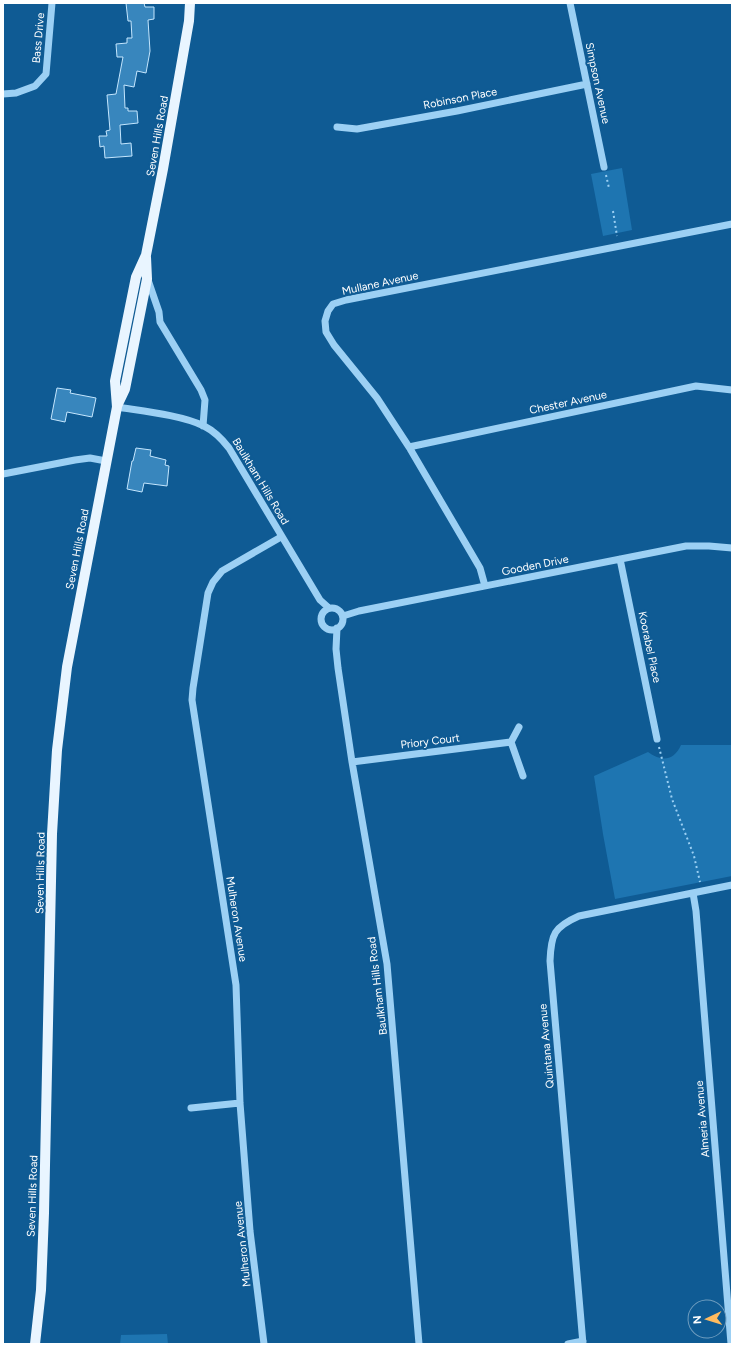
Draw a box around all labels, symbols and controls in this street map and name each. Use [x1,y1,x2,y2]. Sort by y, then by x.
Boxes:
street label: Bass Drive [30,12,47,64]
street label: Simpson Avenue [583,41,612,125]
street label: Robinson Place [422,85,498,112]
street label: Seven Hills Road [144,95,171,178]
street label: Mullane Avenue [341,269,420,298]
street label: Chester Avenue [528,388,608,417]
street label: Baulkham Hills Road [230,436,292,527]
street label: Seven Hills Road [63,508,92,591]
street label: Gooden Drive [501,553,570,578]
street label: Koorabel Place [636,610,663,684]
street label: Priory Court [400,731,460,752]
street label: Seven Hills Road [33,832,48,914]
street label: Mulheron Avenue [223,876,250,963]
street label: Baulkham Hills Road [365,936,390,1036]
street label: Quintana Avenue [536,1003,557,1089]
street label: Almeria Avenue [693,1080,712,1158]
street label: Seven Hills Road [25,1155,40,1237]
street label: Mulheron Avenue [232,1200,253,1287]
north arrow [687,1299,727,1339]
text: N [691,1315,704,1324]

